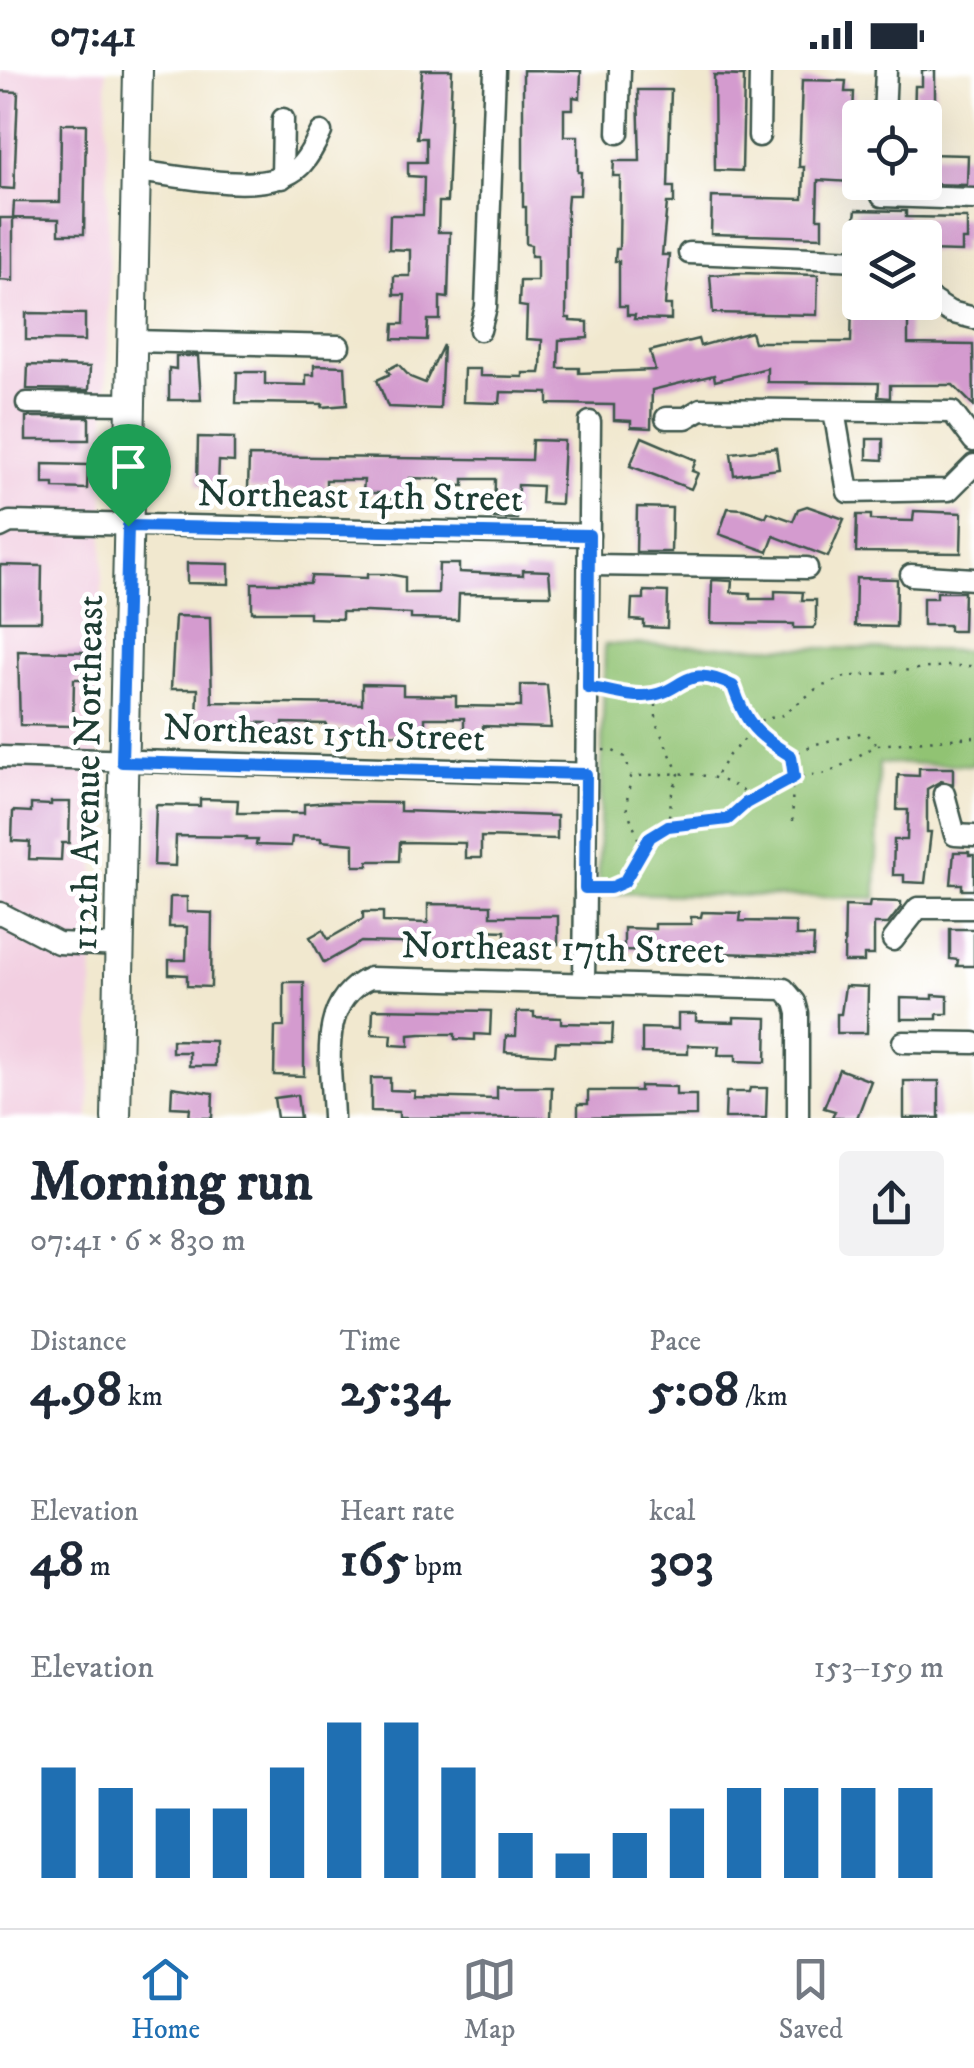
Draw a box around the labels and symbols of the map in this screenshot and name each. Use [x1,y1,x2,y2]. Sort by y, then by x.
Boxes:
pin [86,424,171,527]
street label: Northeast 14th Street [197,470,523,524]
street label: 112th Avenue Northeast [61,595,115,951]
street label: Northeast 15th Street [162,704,486,764]
street label: Northeast 17th Street [401,922,725,976]

